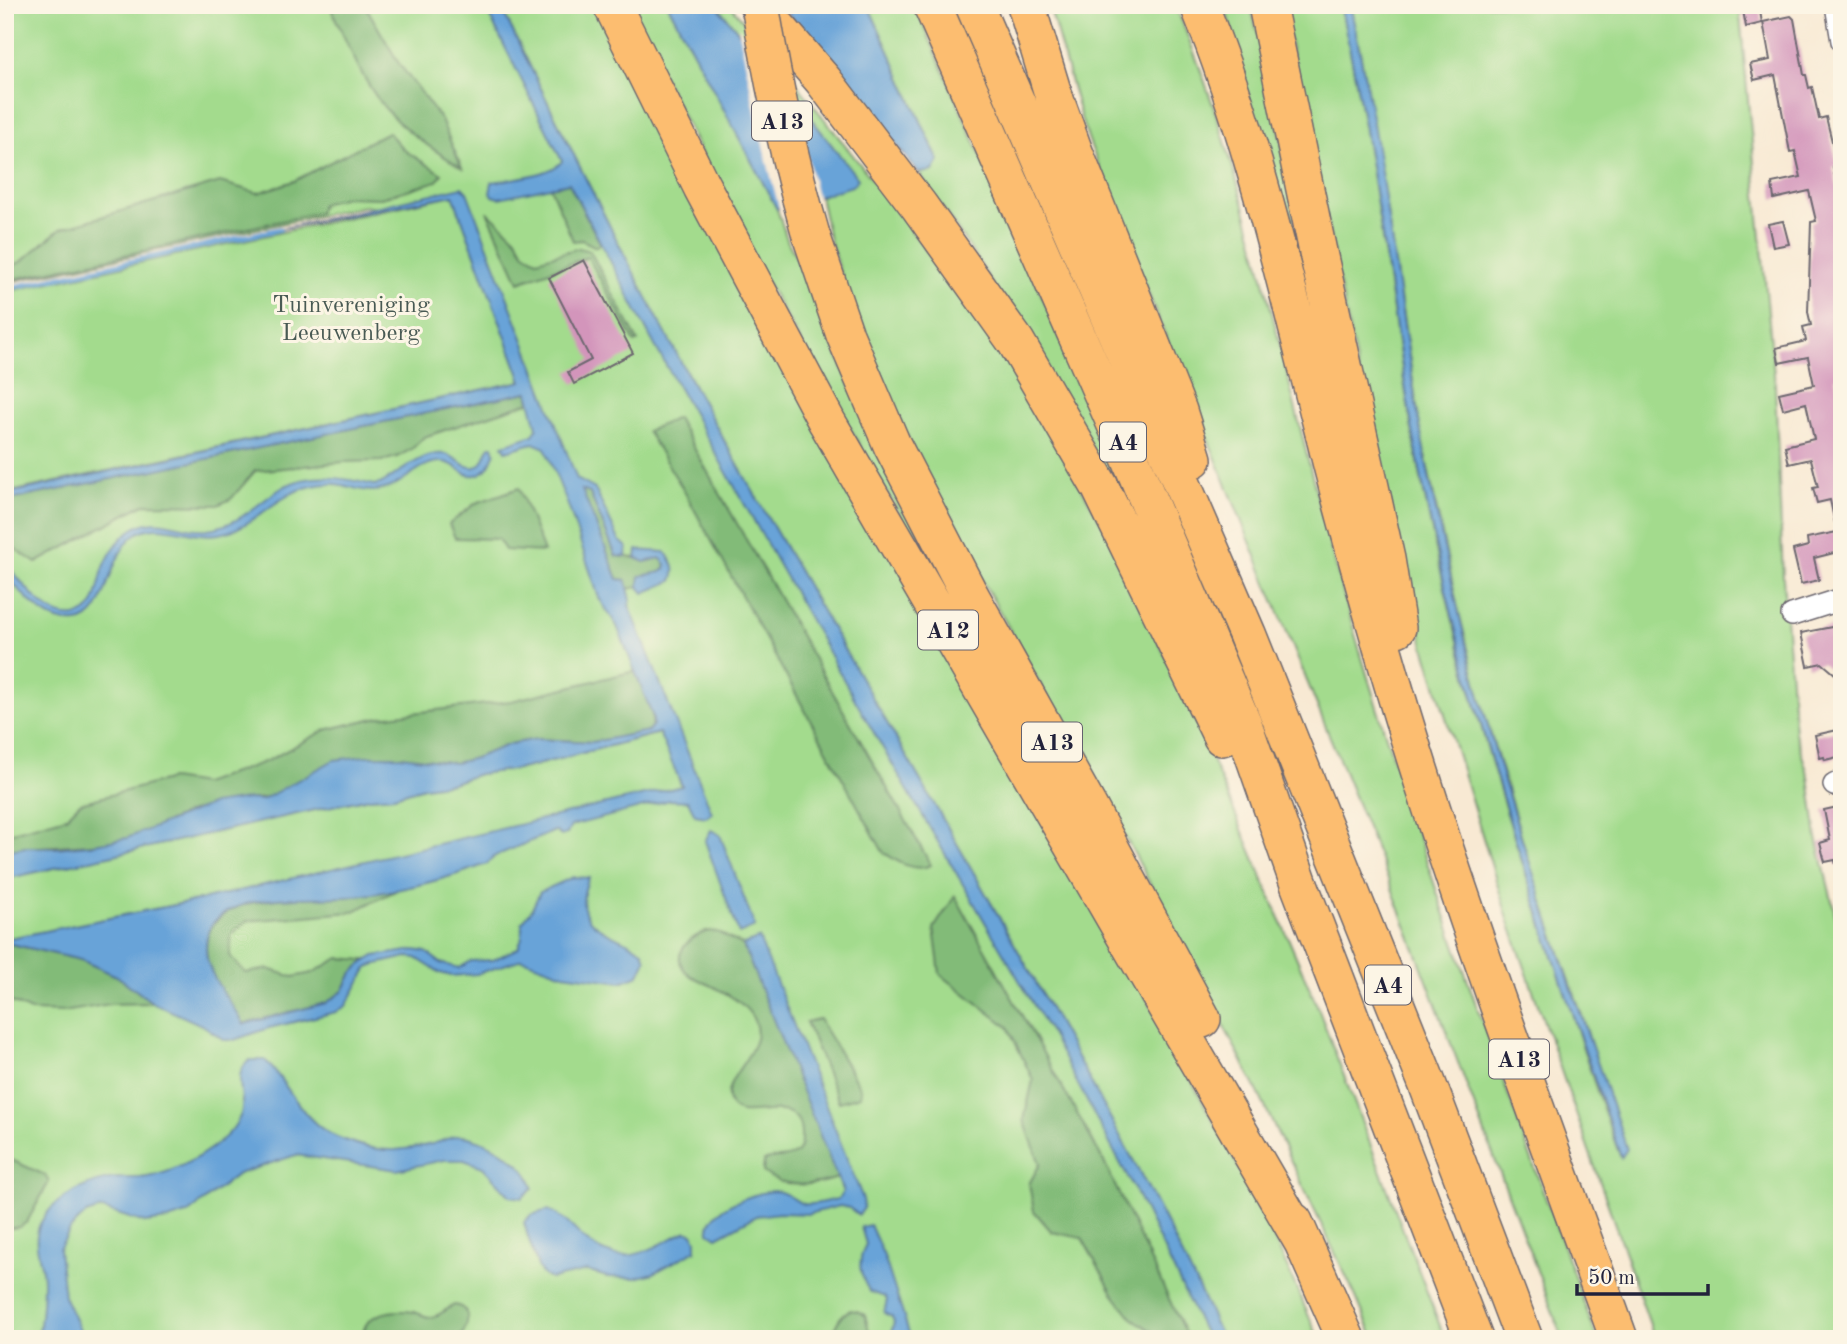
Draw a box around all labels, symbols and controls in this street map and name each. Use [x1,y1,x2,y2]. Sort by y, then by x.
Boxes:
road number: A13 [752,102,812,140]
park label: Tuinvereniging Leeuwenberg [272,294,430,346]
road number: A4 [1100,422,1146,462]
road number: A12 [918,610,978,650]
road number: A13 [1022,722,1082,762]
road number: A4 [1365,966,1411,1004]
road number: A13 [1489,1040,1549,1078]
scale bar [1577,1253,1709,1297]
text: 50 m [1588,1268,1635,1289]

